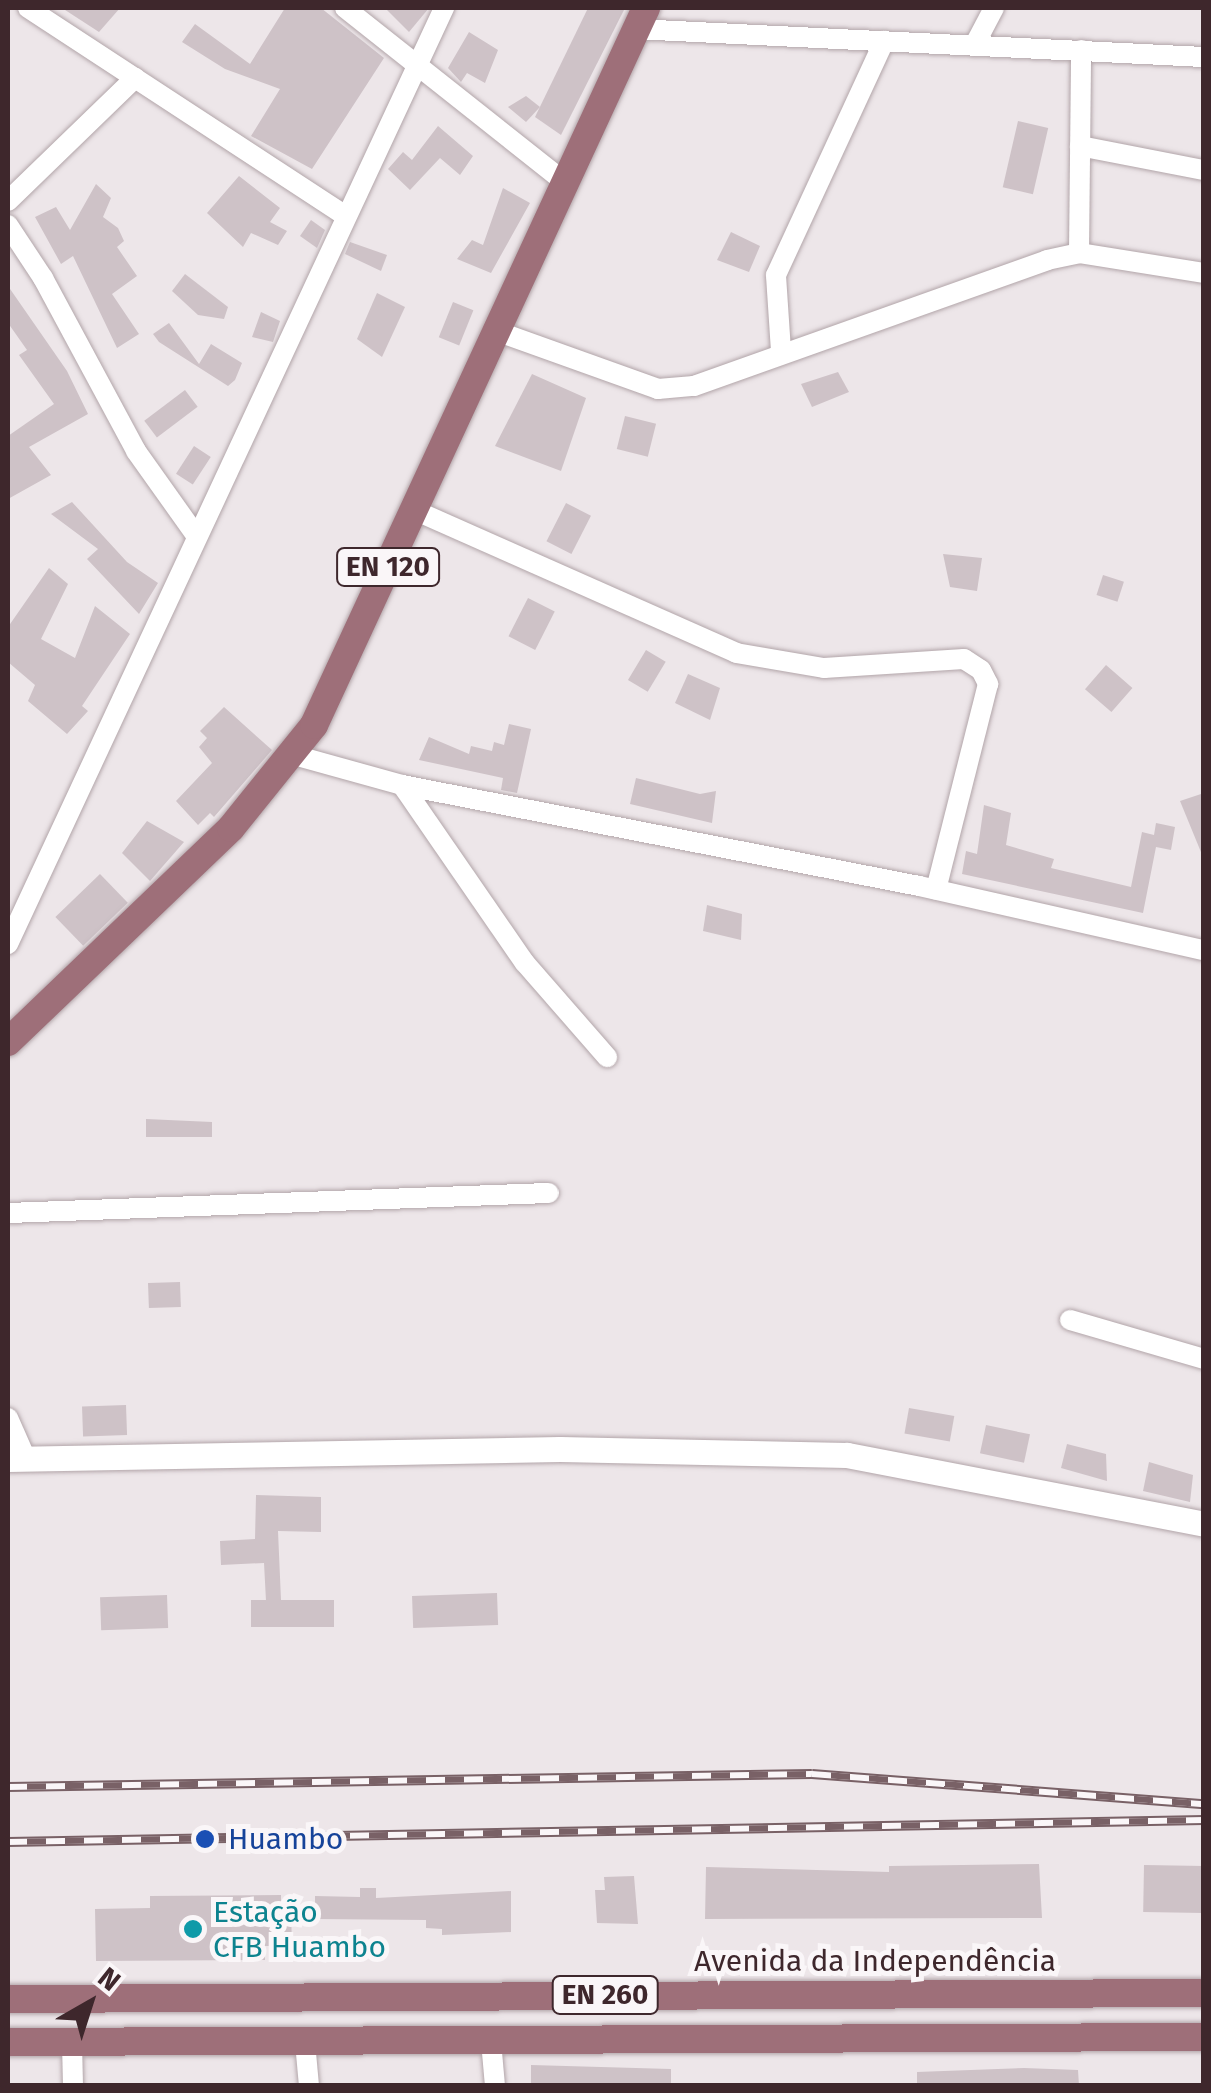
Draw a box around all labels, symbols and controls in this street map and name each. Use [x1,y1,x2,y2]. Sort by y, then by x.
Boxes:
road number: EN 120 [336,544,440,590]
place label: Huambo [228,1821,343,1857]
marker: Huambo [192,1826,218,1852]
place label: Estação CFB Huambo [213,1894,386,1964]
marker: Estação CFB Huambo [182,1918,204,1940]
street label: Avenida da Independência [694,1943,1056,1979]
north arrow [40,1953,140,2053]
text: N [92,1961,127,1998]
road number: EN 260 [550,1972,660,2018]

